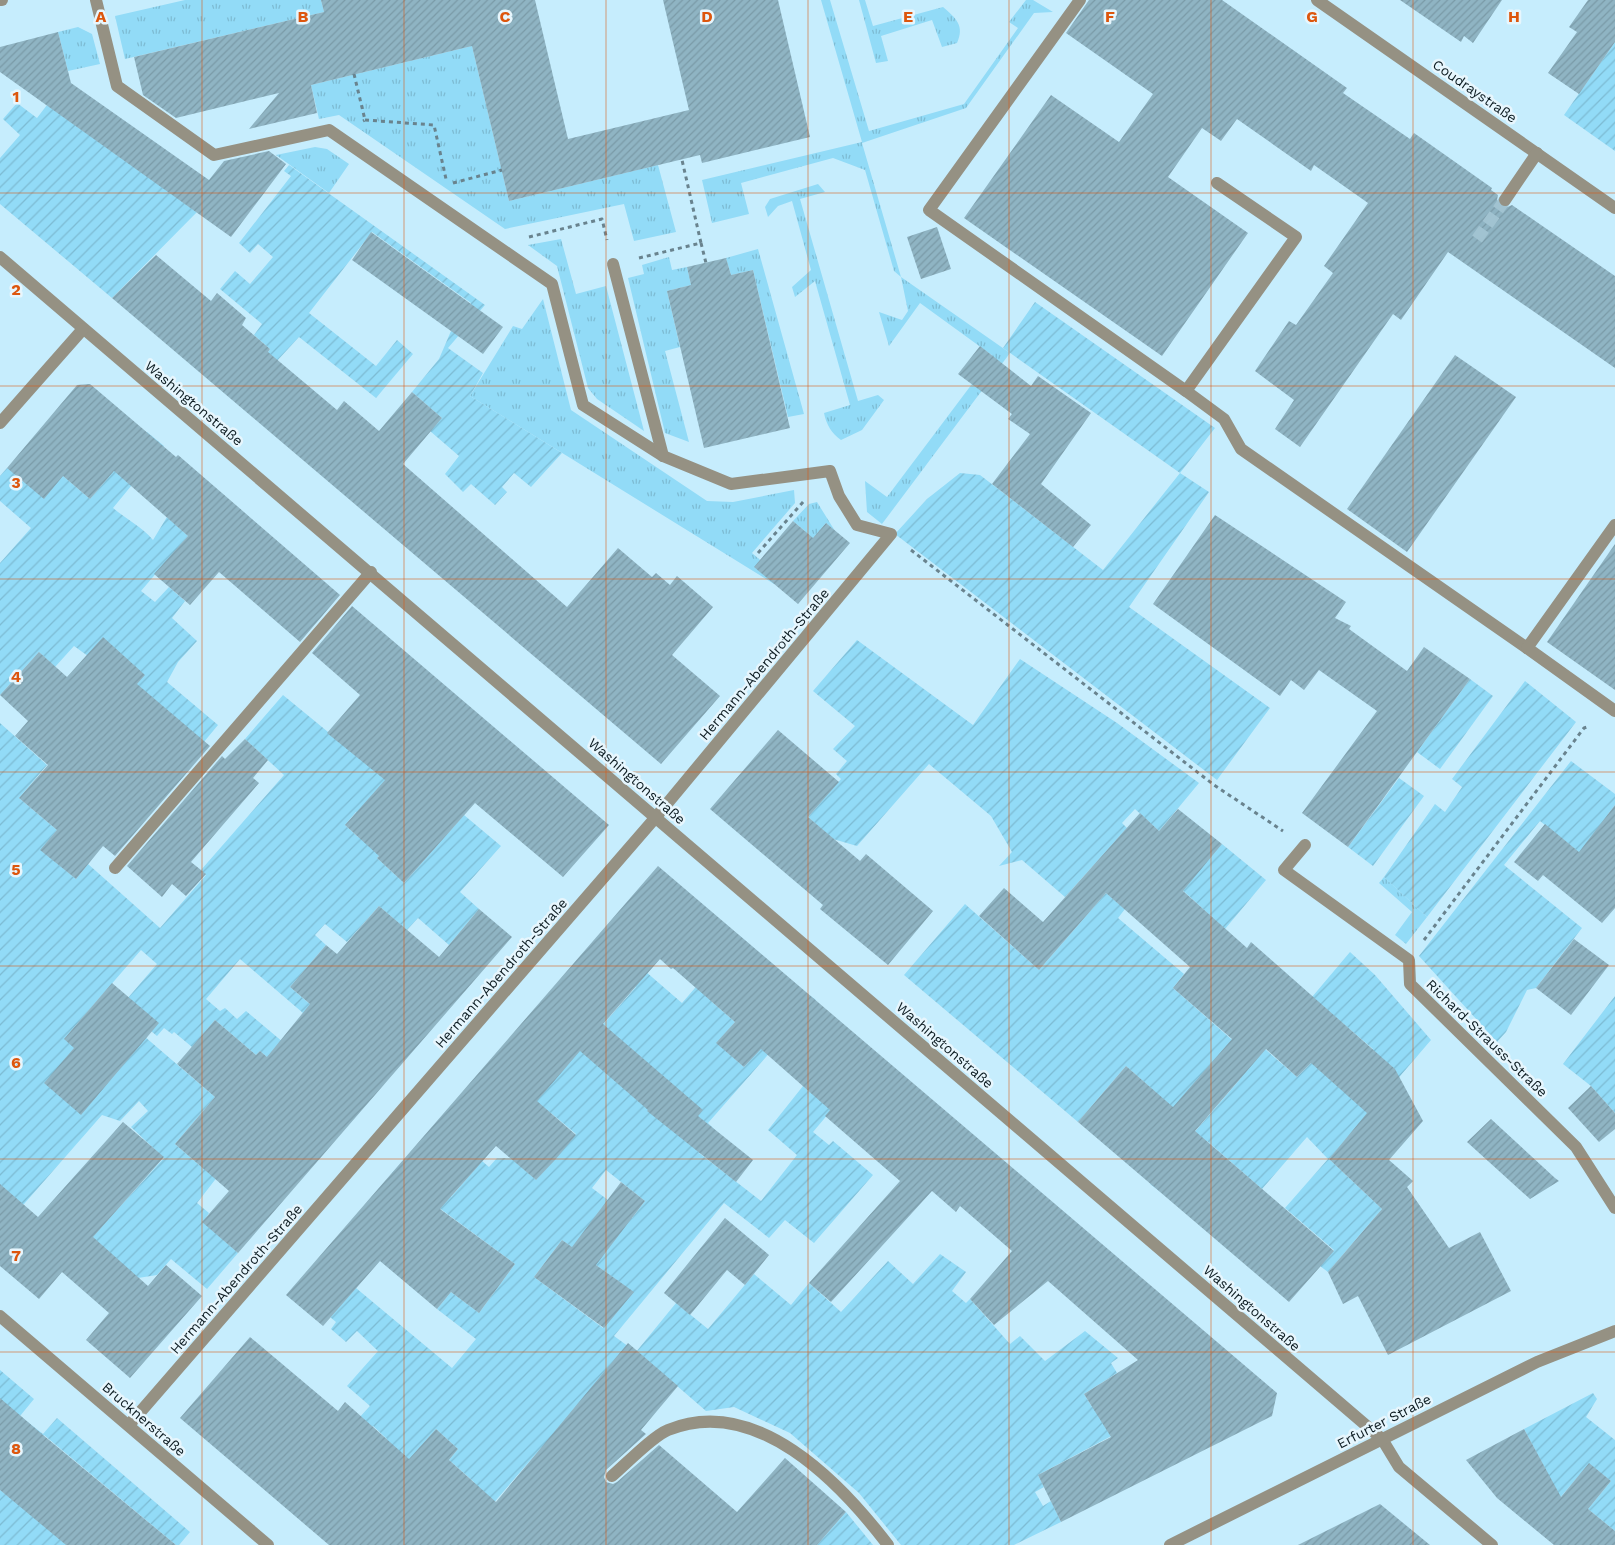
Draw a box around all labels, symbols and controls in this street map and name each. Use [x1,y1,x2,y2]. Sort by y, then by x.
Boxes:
text: A [96,7,107,26]
text: B [298,7,309,26]
text: C [500,7,511,26]
text: D [701,7,713,26]
text: E [903,7,913,26]
text: F [1105,7,1115,26]
text: G [1306,7,1318,26]
text: H [1508,7,1520,26]
street label: Coudraystraße [1430,56,1520,126]
text: 1 [13,87,19,106]
text: 2 [11,280,21,299]
street label: Washingtonstraße [142,357,246,449]
text: 3 [11,473,21,492]
street label: Hermann-Abendroth-Straße [696,585,832,743]
text: 4 [11,667,21,686]
street label: Washingtonstraße [585,735,689,827]
text: 5 [11,860,21,879]
street label: Hermann-Abendroth-Straße [432,895,570,1051]
street label: Richard-Strauss-Straße [1423,976,1551,1100]
street label: Washingtonstraße [893,999,997,1091]
text: 6 [11,1053,21,1072]
street label: Hermann-Abendroth-Straße [167,1201,305,1357]
text: 7 [11,1246,21,1265]
street label: Washingtonstraße [1200,1262,1304,1354]
street label: Brucknerstraße [99,1379,189,1459]
street label: Erfurter Straße [1334,1390,1434,1452]
text: 8 [11,1439,21,1458]

